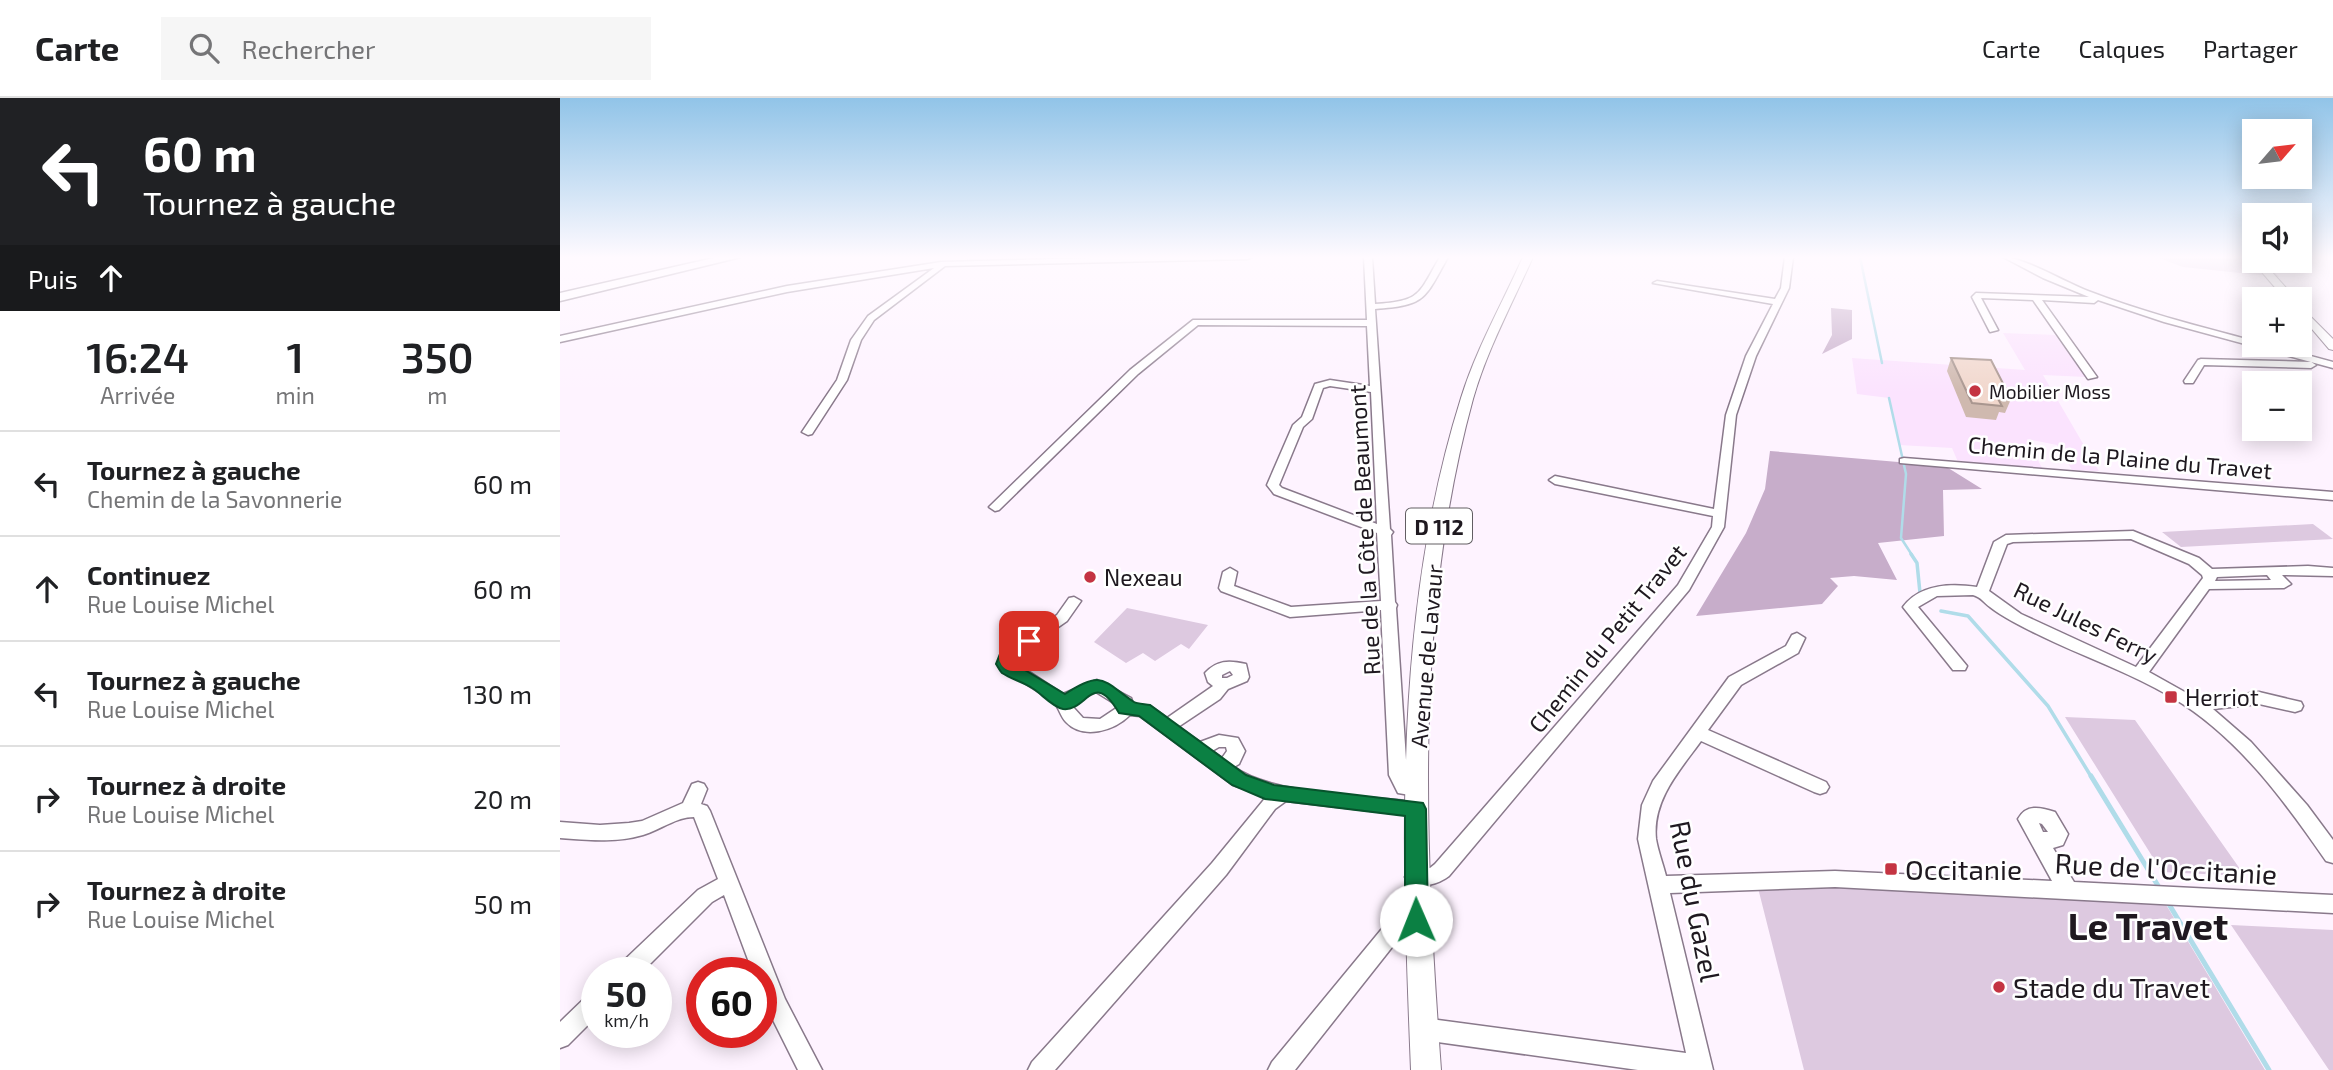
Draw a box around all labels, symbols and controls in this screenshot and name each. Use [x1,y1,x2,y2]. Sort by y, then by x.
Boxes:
search box [161,17,651,80]
text: Carte [35,28,119,68]
icon: search [185,29,223,67]
text: Rechercher [241,33,375,64]
text: Carte [1982,34,2041,63]
text: Calques [2079,34,2165,63]
text: Partager [2203,34,2298,63]
north arrow [2242,119,2312,189]
map controls [2242,119,2312,441]
text: 60 m [143,123,257,182]
icon: left [28,126,119,217]
text: Tournez à gauche [143,183,396,221]
button: sound [2242,203,2312,273]
icon: ahead [92,259,130,297]
text: Puis [28,263,78,294]
button: + [2242,287,2312,357]
text: 16:24 [86,331,189,381]
text: 1 [286,331,304,381]
text: 350 [401,331,474,381]
button: − [2242,371,2312,441]
place label: Mobilier Moss [1989,380,2111,403]
text: Arrivée [100,381,175,409]
text: min [276,381,315,409]
text: m [427,381,447,409]
marker: Mobilier Moss [1967,383,1983,399]
street label: Rue de la Côte de Beaumont [1342,384,1386,676]
street label: Chemin de la Plaine du Travet [1967,430,2273,484]
text: Tournez à gauche [87,454,301,485]
icon: left [28,465,66,503]
text: 60 m [473,468,532,499]
text: Chemin de la Savonnerie [87,485,342,513]
road number: D 112 [1406,508,1472,544]
street label: Chemin du Petit Travet [1522,538,1692,738]
text: Continuez [87,559,210,590]
place label: Nexeau [1104,563,1183,591]
street label: Avenue de Lavaur [1404,563,1448,749]
marker: Nexeau [1082,569,1098,585]
icon: ahead [28,570,66,608]
text: 60 m [473,573,532,604]
street label: Rue Jules Ferry [2010,575,2162,669]
text: Rue Louise Michel [87,590,274,618]
pin [999,611,1059,671]
icon: arrive [1010,622,1048,660]
text: Tournez à gauche [87,664,301,695]
icon: left [28,675,66,713]
text: 130 m [463,678,532,709]
place label: Herriot [2185,683,2259,711]
marker: Herriot [2163,689,2179,705]
text: Rue Louise Michel [87,695,274,723]
text: Tournez à droite [87,769,286,800]
icon: right [28,780,66,818]
text: 20 m [473,783,532,814]
text: Rue Louise Michel [87,800,274,828]
street label: Rue du Gazel [1664,818,1728,985]
street label: Rue de l'Occitanie [2054,845,2278,891]
place label: Occitanie [1905,852,2022,886]
marker: Occitanie [1883,861,1899,877]
text: Tournez à droite [87,874,286,905]
position arrow [1379,883,1453,957]
icon: right [28,885,66,923]
text: 50 m [474,888,532,919]
district label: Le Travet [2068,903,2228,947]
text: Rue Louise Michel [87,905,274,933]
speed limit sign: 60 [686,957,777,1048]
place label: Stade du Travet [2013,970,2210,1004]
text: 50 [606,972,647,1014]
marker: Stade du Travet [1991,979,2007,995]
text: km/h [604,1009,649,1031]

